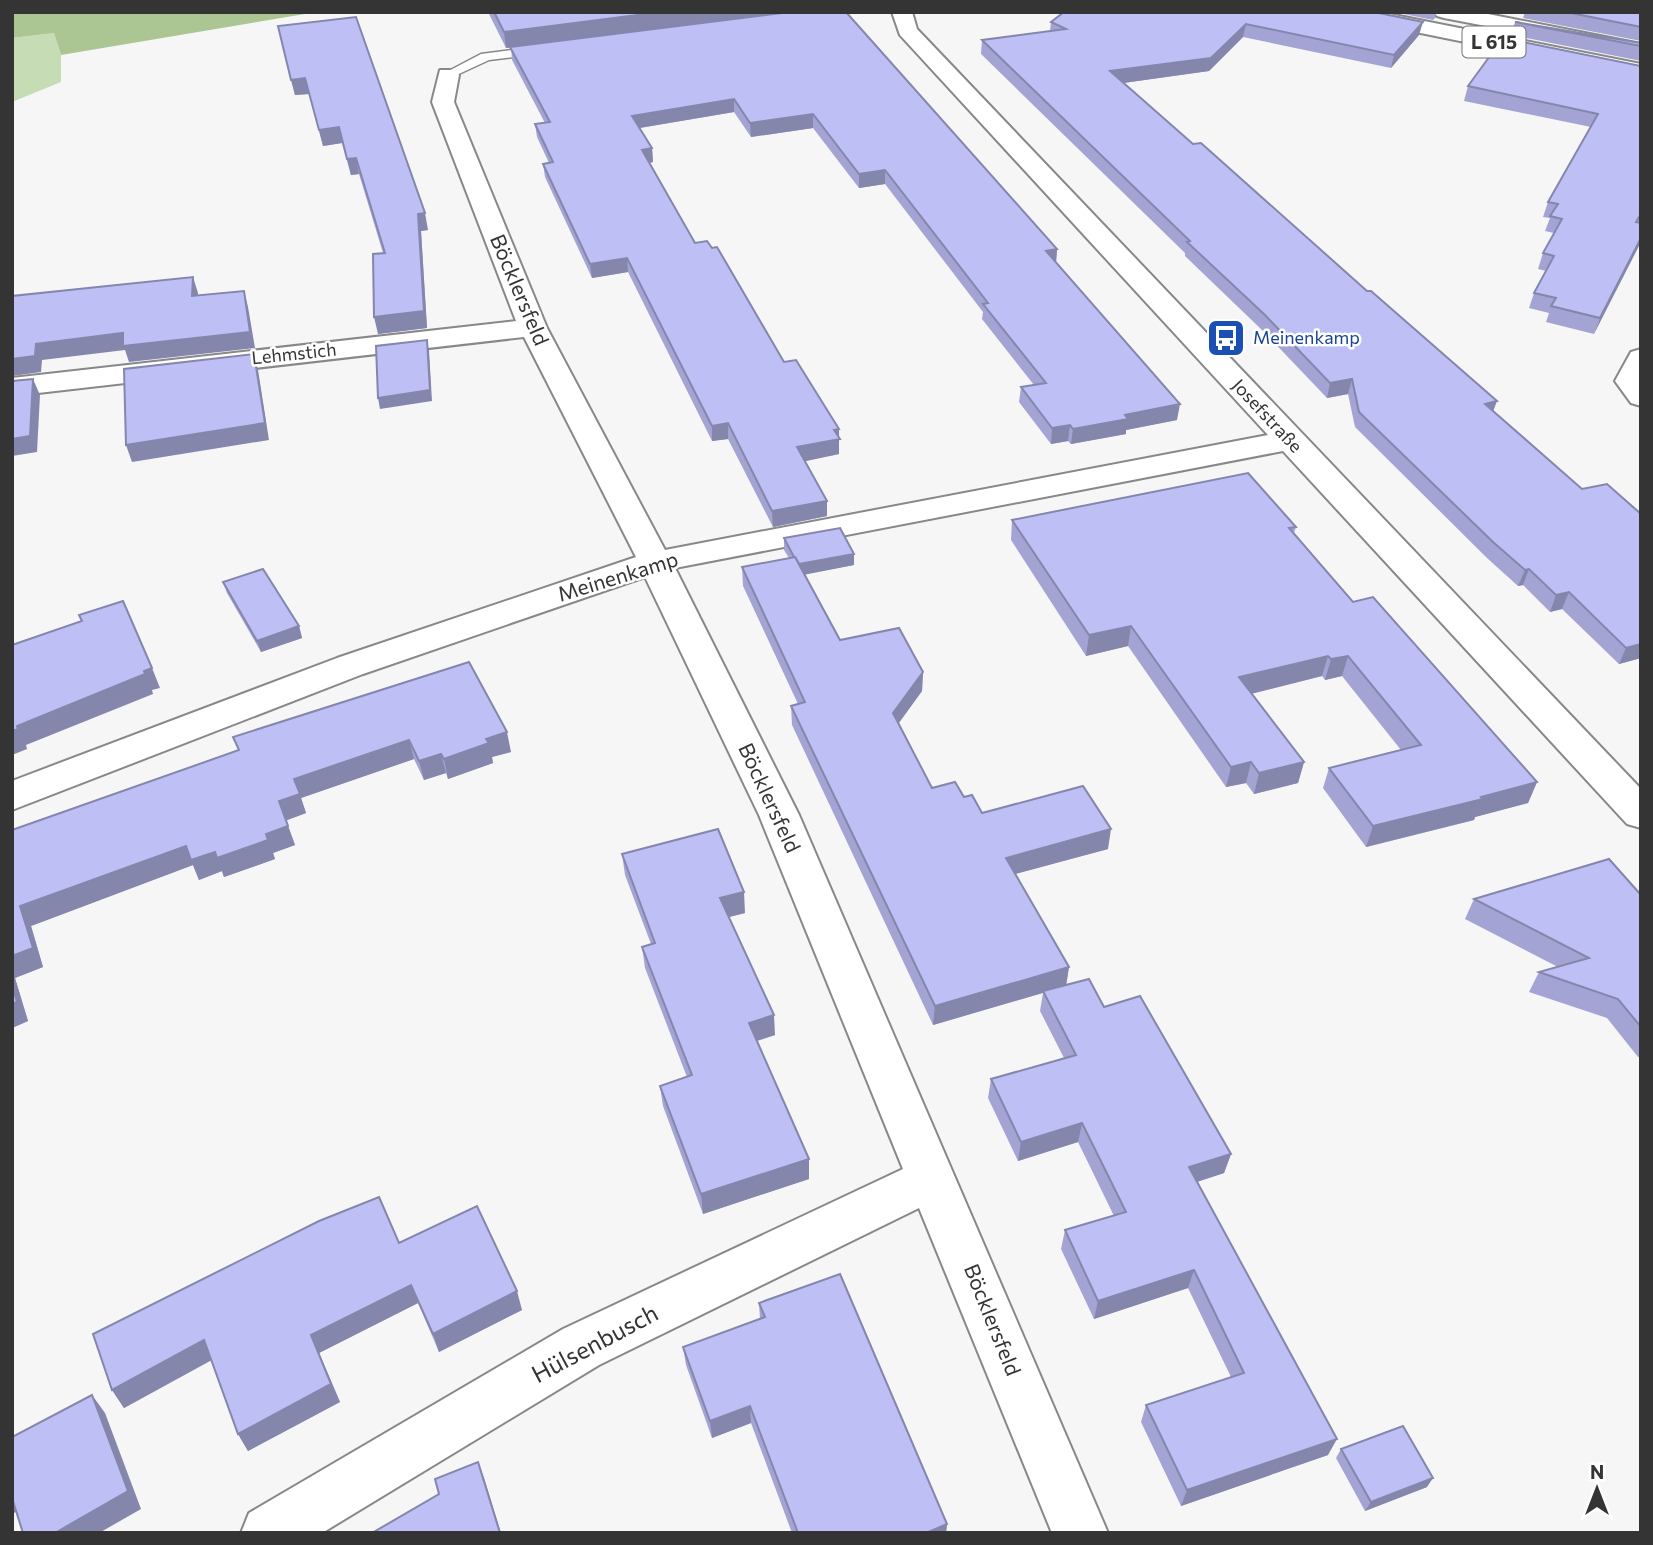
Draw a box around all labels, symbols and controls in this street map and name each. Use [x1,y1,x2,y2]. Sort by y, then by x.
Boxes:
road number: L 615 [1462,26,1526,58]
street label: Böcklersfeld [486,230,555,349]
bus stop icon: Meinenkamp [1205,317,1247,359]
place label: Meinenkamp [1253,326,1360,348]
street label: Lehmstich [250,338,337,368]
street label: Josefstraße [1228,374,1307,457]
street label: Meinenkamp [554,545,681,606]
street label: Böcklersfeld [734,739,807,856]
street label: Böcklersfeld [960,1260,1027,1379]
street label: Hülsenbusch [526,1297,662,1388]
north arrow [1562,1454,1632,1524]
text: N [1590,1460,1604,1483]

